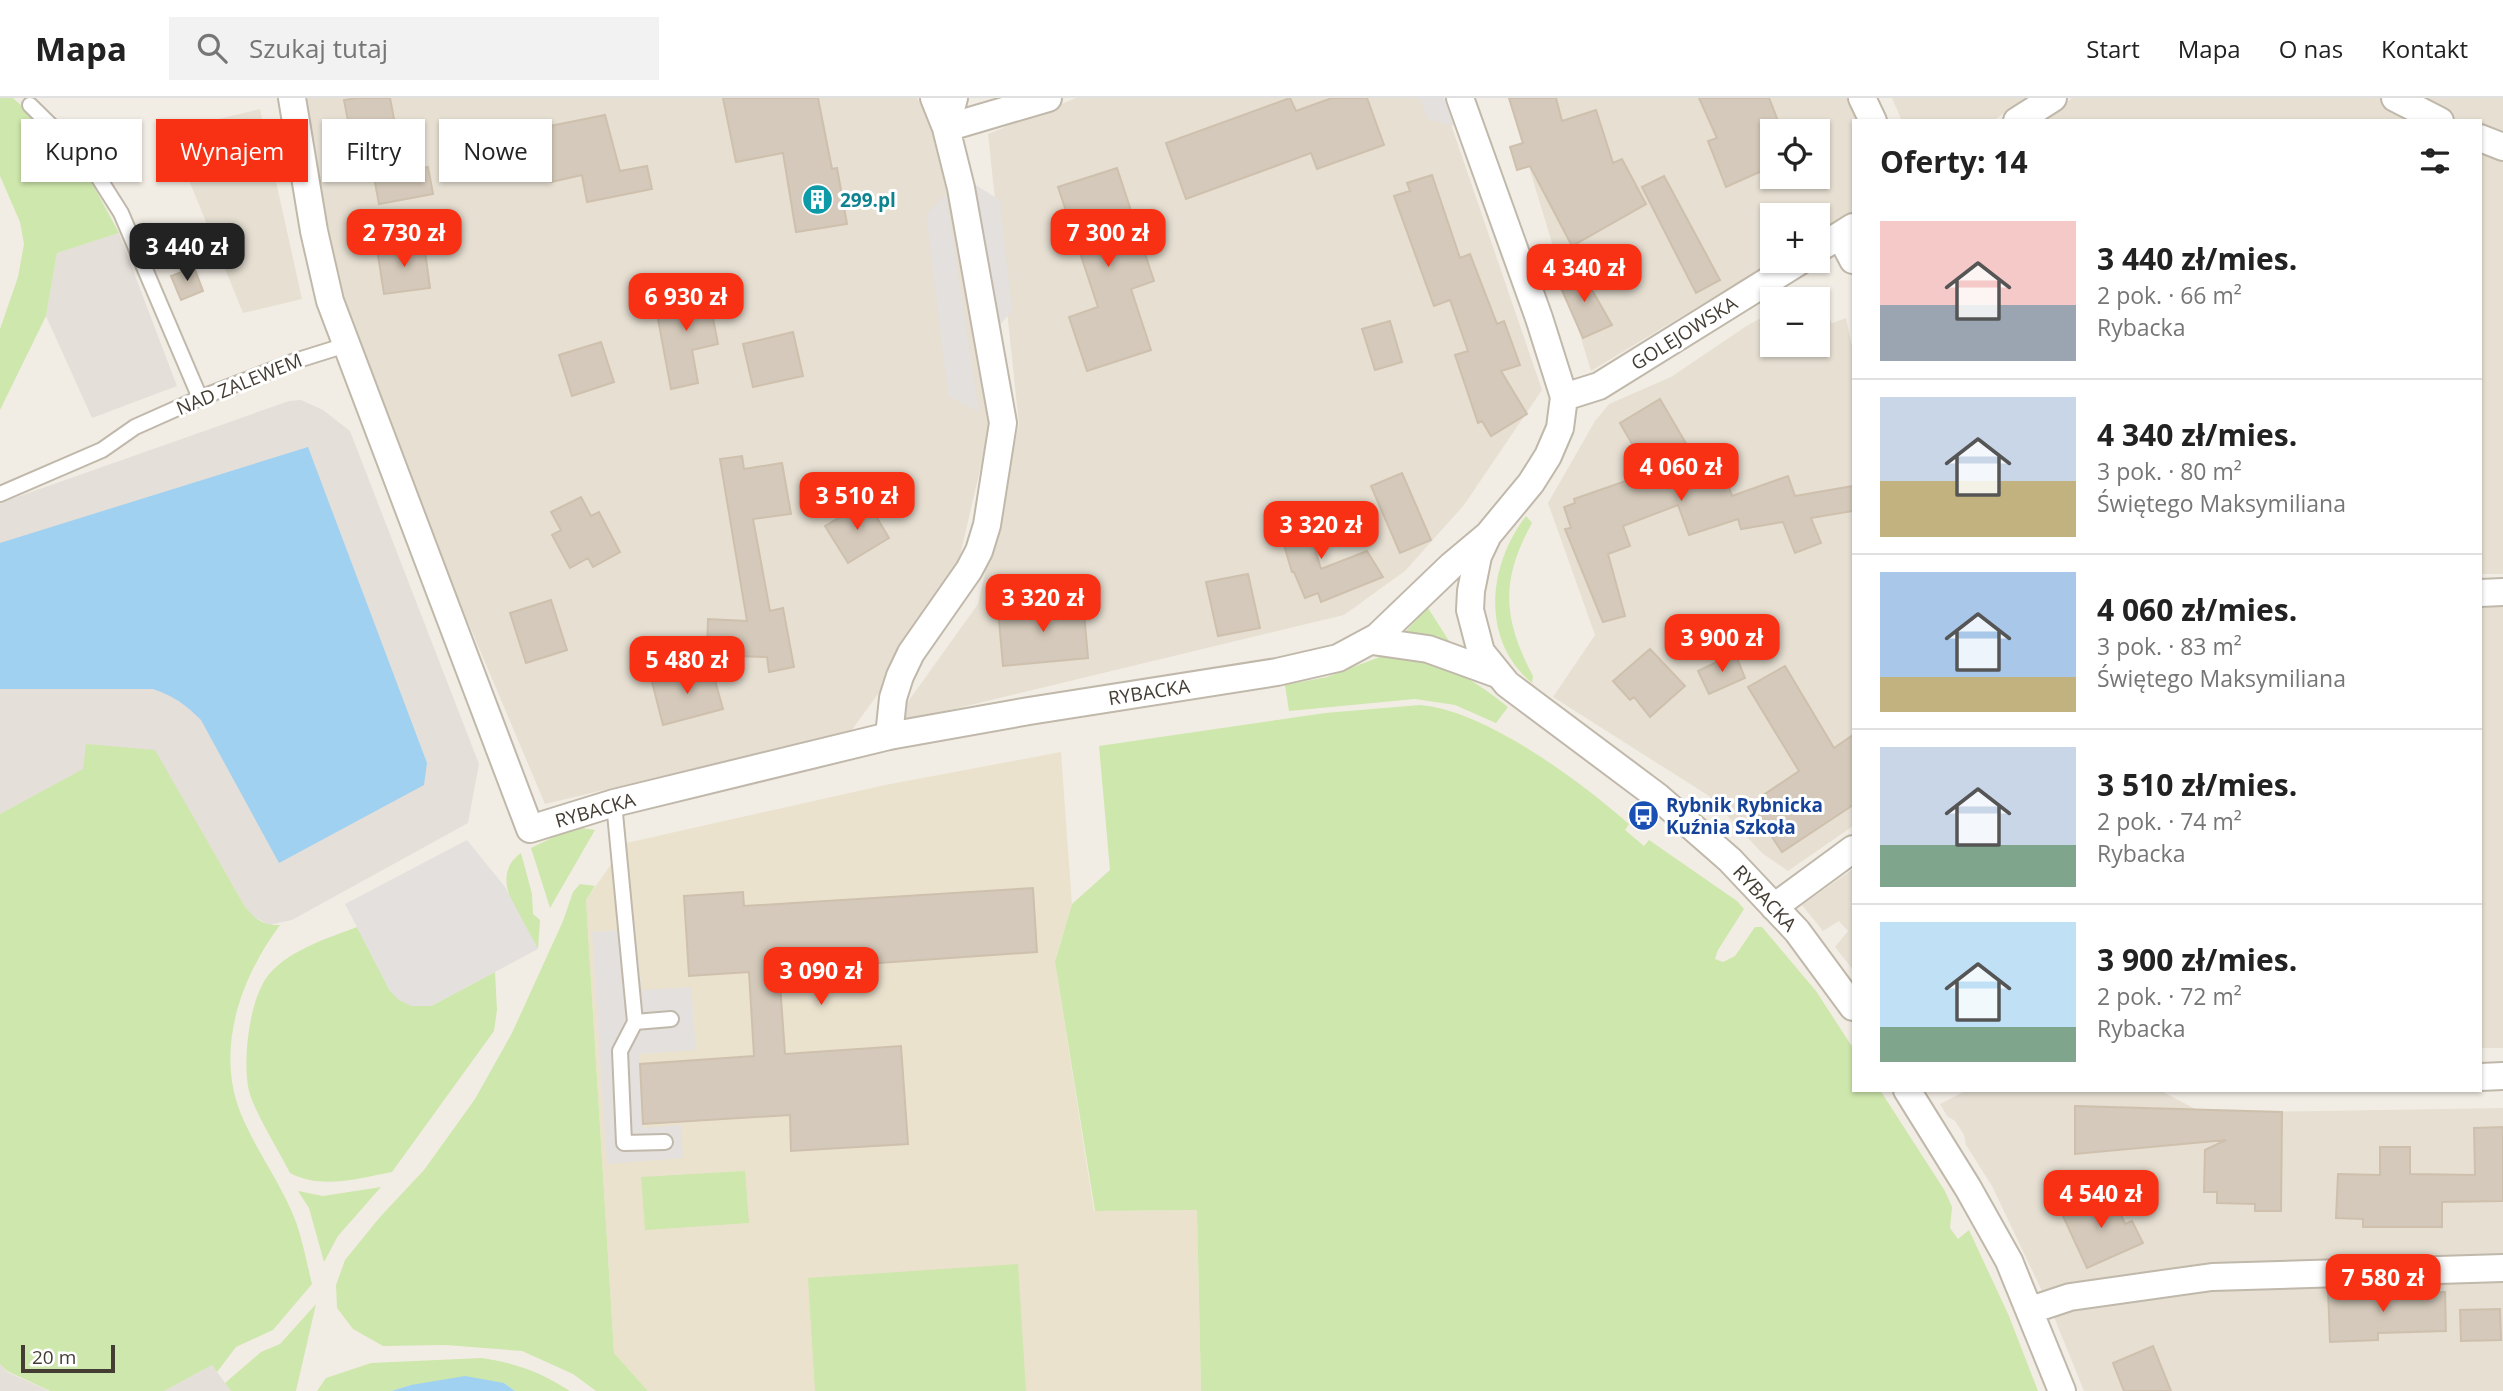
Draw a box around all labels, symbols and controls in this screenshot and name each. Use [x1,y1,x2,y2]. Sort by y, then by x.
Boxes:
search box [169,17,659,80]
text: Mapa [35,26,127,71]
icon: search [193,29,231,67]
text: Szukaj tutaj [249,30,388,66]
text: Start [2086,32,2140,65]
text: Mapa [2178,32,2241,65]
text: O nas [2279,32,2343,65]
text: Kontakt [2381,32,2468,65]
chip: Kupno [21,119,142,182]
chip: Wynajem [156,119,308,182]
chip: Filtry [322,119,425,182]
chip: Nowe [439,119,552,182]
map controls [1760,119,1830,357]
button: locate [1760,119,1830,189]
text: Oferty: 14 [1880,141,2028,182]
icon: filters [2416,142,2454,180]
building icon: 299.pl [800,183,834,217]
place label: 299.pl [840,187,896,213]
button: + [1760,203,1830,273]
pin: 2 730 zł [332,209,476,269]
pin: 7 300 zł [1036,209,1180,269]
text: 2 730 zł [363,216,445,248]
text: 7 300 zł [1067,216,1149,248]
pin: 3 440 zł [115,223,259,283]
text: 3 440 zł [146,230,228,262]
text: 3 440 zł/mies. [2097,238,2297,279]
pin: 4 340 zł [1512,244,1656,304]
icon: home [1936,249,2020,333]
text: 4 340 zł [1543,251,1625,283]
pin: 6 930 zł [614,274,758,333]
text: 2 pok. · 66 m² [2097,279,2242,311]
text: 6 930 zł [645,280,727,312]
button: − [1760,287,1830,357]
street label: GOLEJOWSKA [1626,290,1742,376]
text: Rybacka [2097,311,2185,343]
street label: NAD ZALEWEM [172,347,306,421]
text: 4 340 zł/mies. [2097,414,2297,455]
icon: home [1936,425,2020,509]
pin: 4 060 zł [1609,444,1753,503]
text: 4 060 zł [1640,450,1722,482]
text: 3 pok. · 80 m² [2097,455,2242,487]
pin: 3 510 zł [785,472,929,532]
text: 3 510 zł [816,479,898,511]
text: Świętego Maksymiliana [2097,487,2346,519]
pin: 3 320 zł [1249,502,1393,561]
text: 3 320 zł [1280,508,1362,540]
pin: 3 320 zł [971,574,1115,634]
text: 3 320 zł [1002,581,1084,613]
text: 4 060 zł/mies. [2097,589,2297,630]
icon: home [1936,600,2020,684]
pin: 3 900 zł [1650,614,1794,674]
text: 3 900 zł [1681,621,1763,653]
text: 3 pok. · 83 m² [2097,630,2242,662]
pin: 5 480 zł [615,636,759,696]
text: 5 480 zł [646,643,728,675]
text: Świętego Maksymiliana [2097,662,2346,694]
street label: RYBACKA [1106,673,1192,711]
text: 3 510 zł/mies. [2097,764,2297,805]
icon: home [1936,775,2020,859]
street label: RYBACKA [552,786,638,834]
place label: Rybnik Rybnicka Kuźnia Szkoła [1666,792,1823,840]
bus stop icon: Rybnik Rybnicka Kuźnia Szkoła [1626,799,1660,833]
text: 2 pok. · 74 m² [2097,805,2242,837]
text: Rybacka [2097,837,2185,869]
street label: RYBACKA [1727,859,1803,937]
text: 3 900 zł/mies. [2097,939,2297,980]
pin: 3 090 zł [749,948,893,1007]
icon: home [1936,950,2020,1034]
text: 3 090 zł [780,954,862,986]
text: 2 pok. · 72 m² [2097,980,2242,1012]
text: Rybacka [2097,1012,2185,1044]
pin: 4 540 zł [2029,1170,2173,1230]
text: 4 540 zł [2060,1177,2142,1209]
pin: 7 580 zł [2311,1254,2455,1314]
text: 7 580 zł [2342,1261,2424,1293]
scale bar [21,1342,116,1374]
text: 20 m [32,1344,76,1370]

